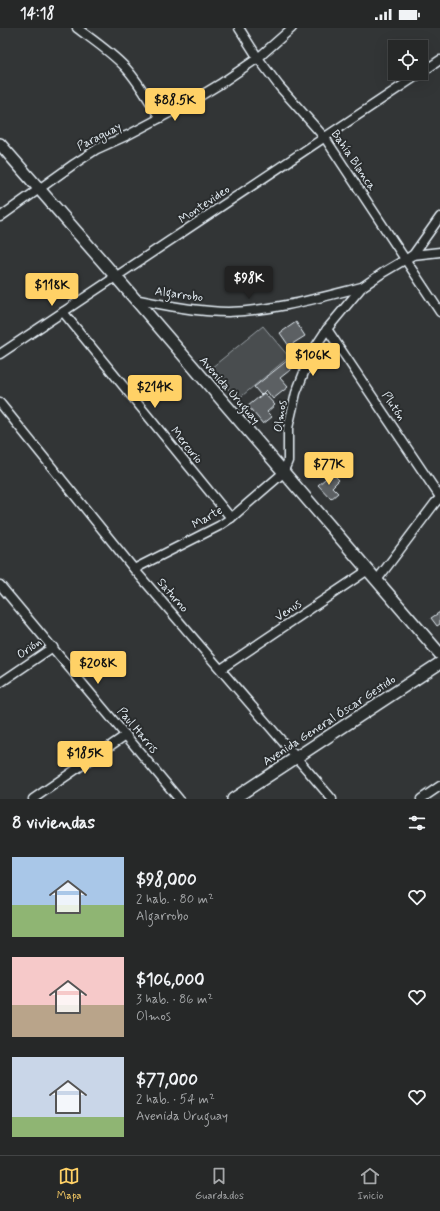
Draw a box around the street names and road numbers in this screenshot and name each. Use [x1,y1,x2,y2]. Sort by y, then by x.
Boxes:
street label: Paraguay [75,119,125,155]
street label: Bahía Blanca [327,127,380,195]
street label: Montevideo [176,182,233,228]
street label: Algarrobo [154,284,204,307]
street label: Avenida Uruguay [195,353,263,429]
street label: Plutón [378,389,409,424]
street label: Olmos [271,399,291,433]
street label: Mercurio [166,424,206,467]
street label: Marte [189,503,226,533]
street label: Saturno [153,575,192,616]
street label: Venus [272,596,305,626]
street label: Orión [14,635,45,663]
street label: Avenida General Óscar Gestido [260,672,399,770]
street label: Paul Harris [113,704,161,757]

